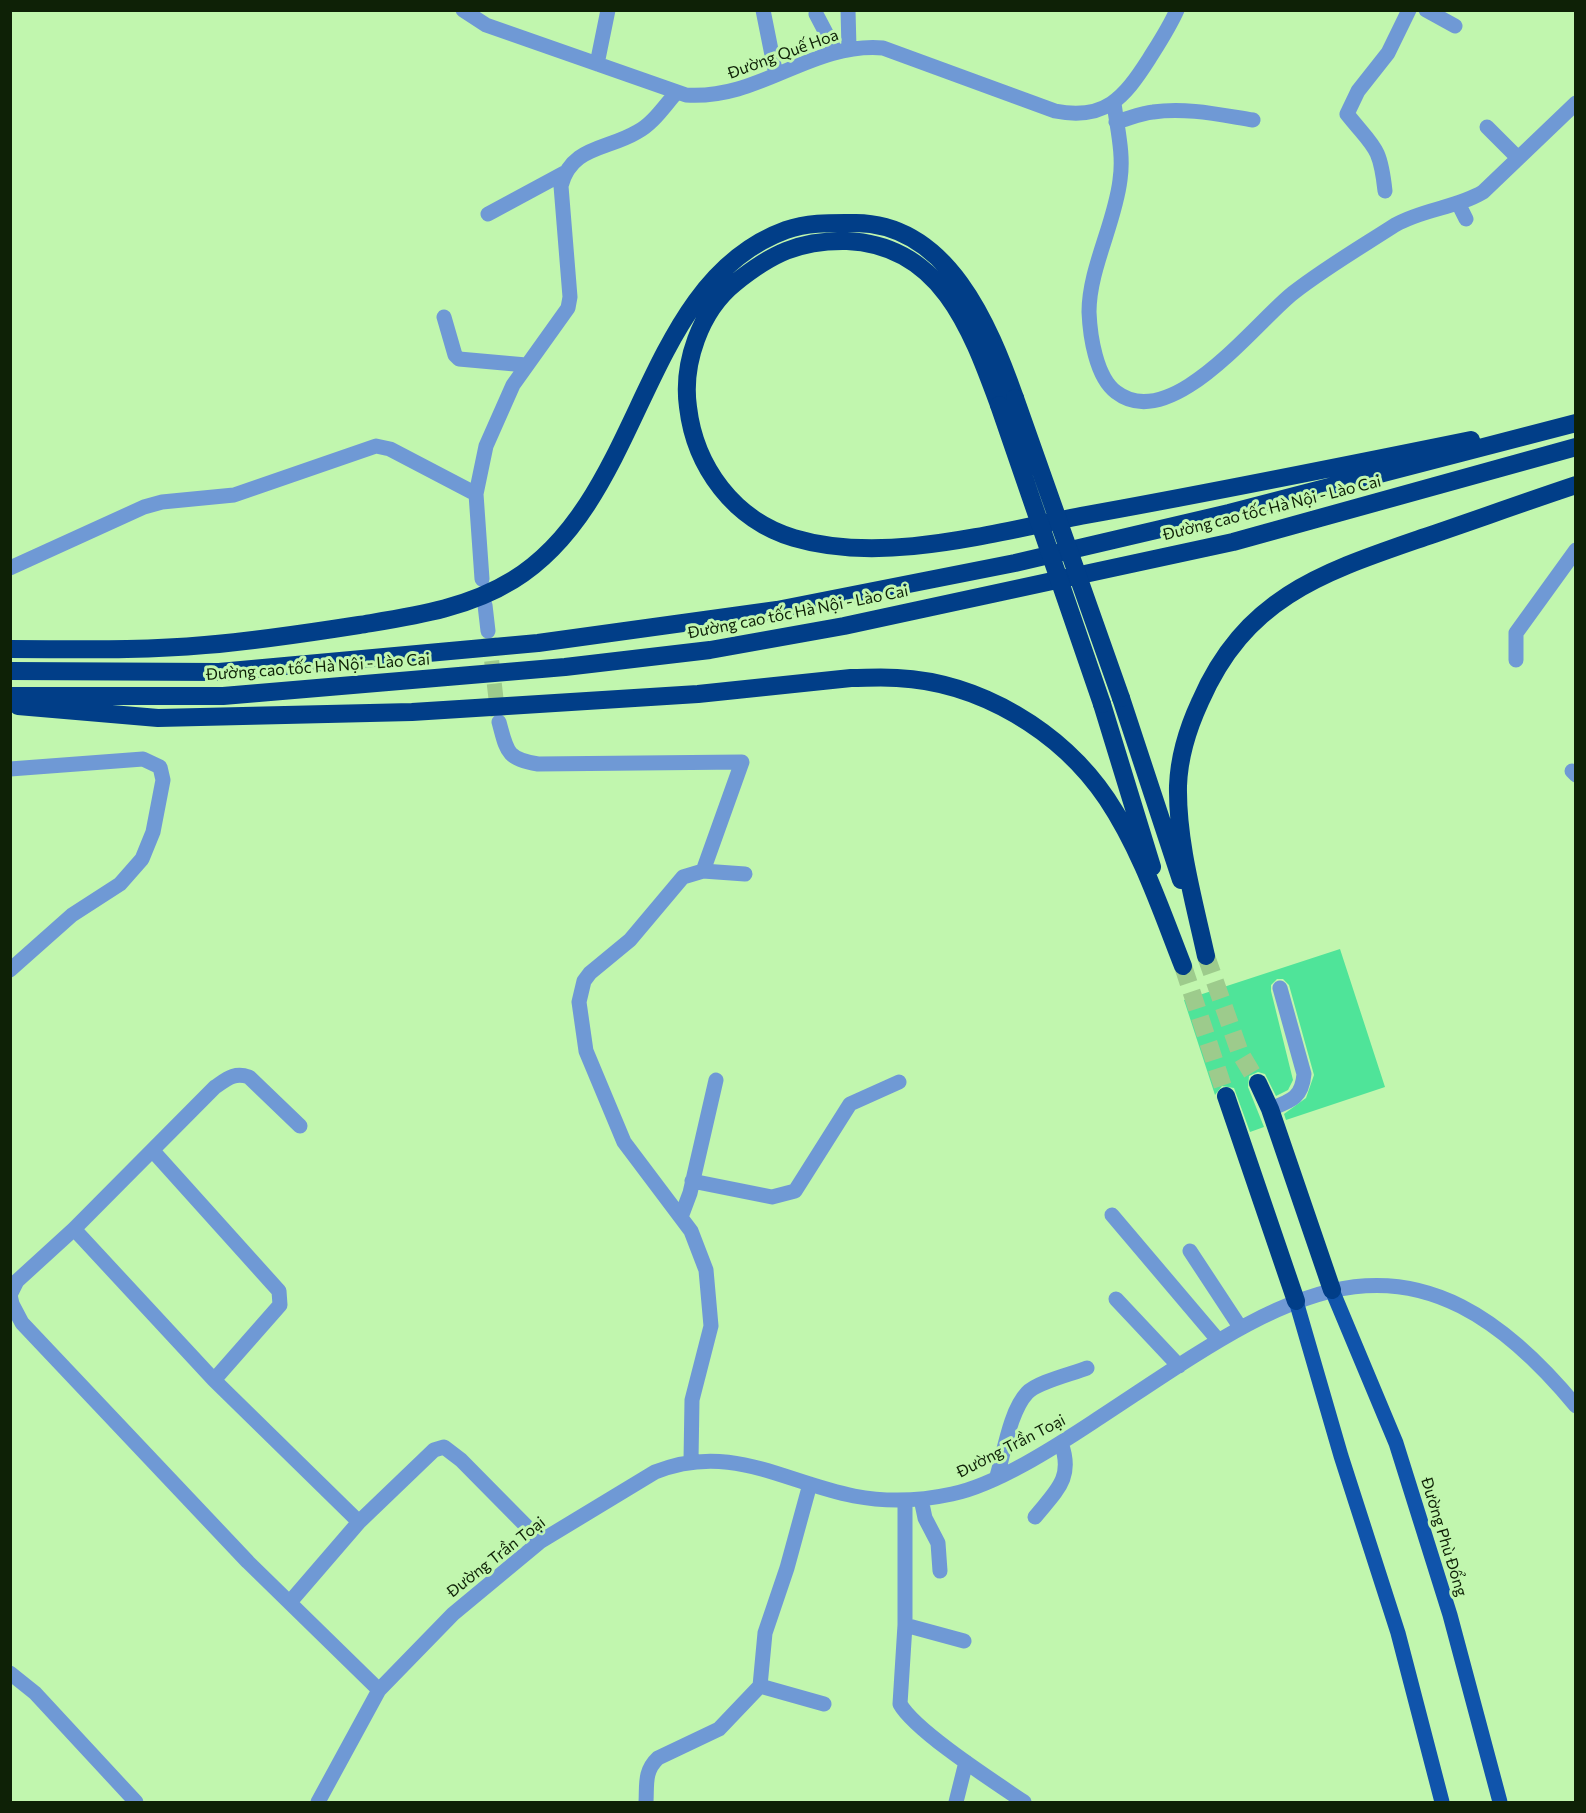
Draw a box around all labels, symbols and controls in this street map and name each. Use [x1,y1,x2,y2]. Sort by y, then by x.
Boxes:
street label: Đường Quế Hoa [725,25,841,83]
street label: Đường cao tốc Hà Nội - Lào Cai [1161,472,1383,544]
street label: Đường cao tốc Hà Nội - Lào Cai [686,581,910,643]
street label: Đường cao tốc Hà Nội - Lào Cai [205,650,431,684]
street label: Đường Trần Toại [953,1410,1069,1482]
street label: Đường Phù Đổng [1417,1475,1471,1599]
street label: Đường Trần Toại [443,1513,549,1601]

